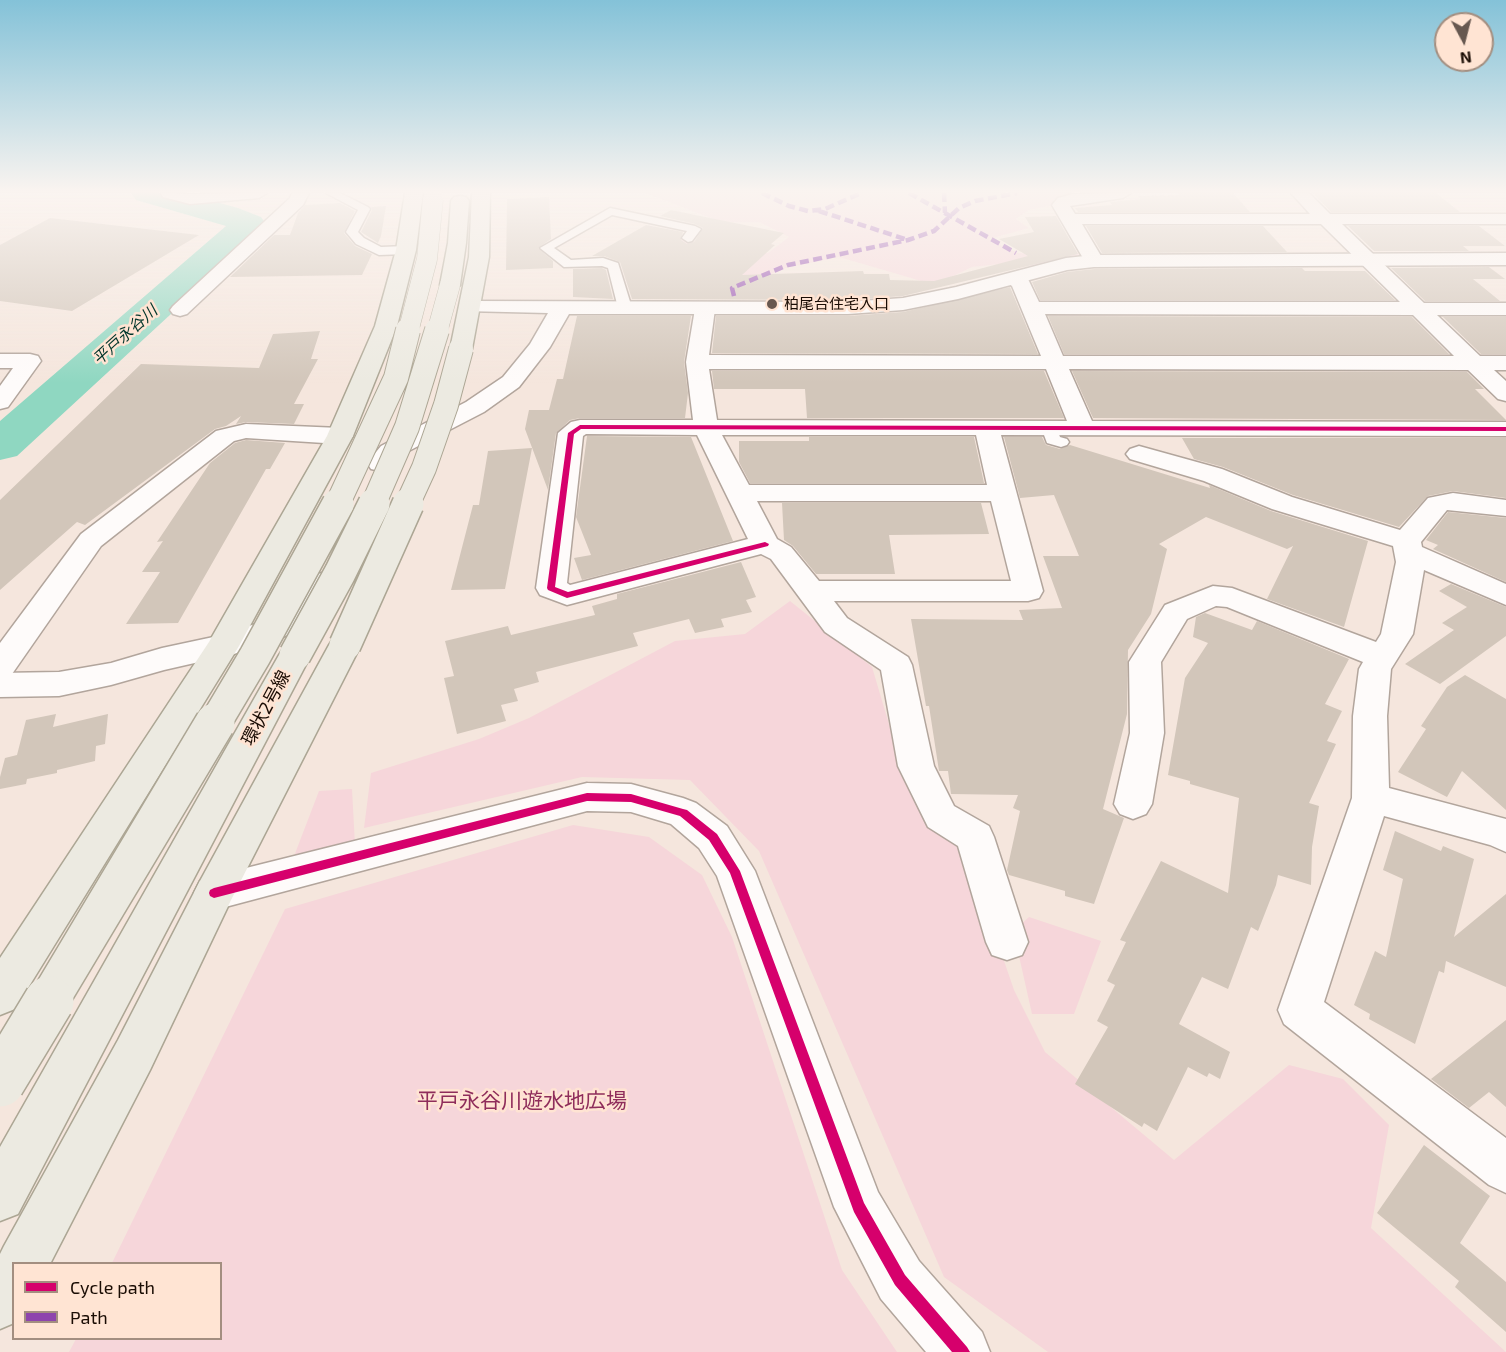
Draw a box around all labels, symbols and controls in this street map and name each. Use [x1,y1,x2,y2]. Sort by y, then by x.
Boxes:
north arrow [1434,12,1494,72]
text: N [1459,48,1473,69]
place label: 柏尾台住宅入口 [784,295,889,313]
marker: 柏尾台住宅入口 [765,297,779,311]
water label: 平戸永谷川 [89,301,161,369]
street label: 環状2号線 [237,667,295,749]
park label: 平戸永谷川遊水地広場 [417,1088,627,1114]
legend [12,1262,222,1340]
text: Cycle path [70,1276,155,1298]
text: Path [70,1306,108,1328]

